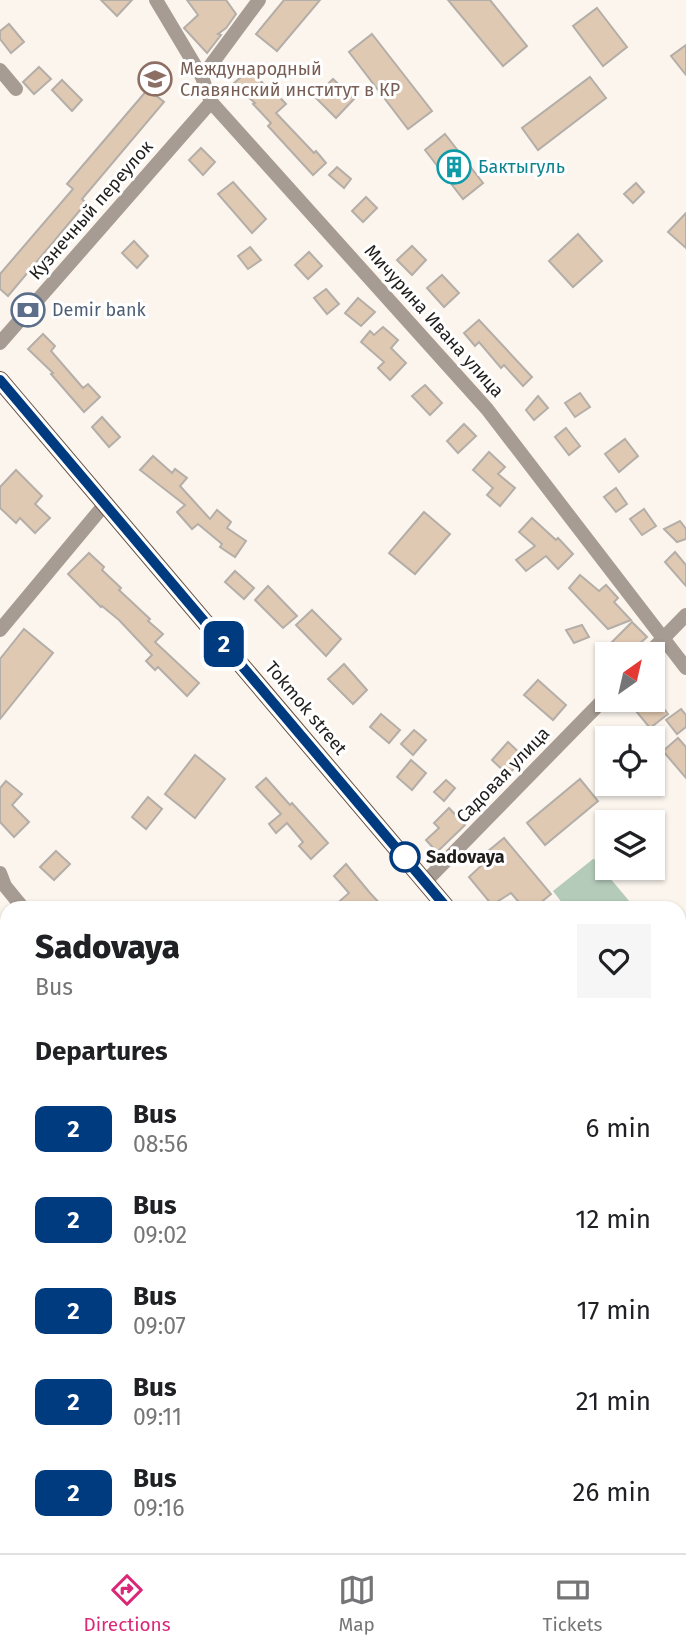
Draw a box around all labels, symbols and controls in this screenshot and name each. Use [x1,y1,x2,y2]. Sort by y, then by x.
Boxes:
place label: Международный Славянский институт в КР [180,58,400,101]
school or university icon: Международный Славянский институт в КР [136,60,174,98]
street label: Кузнечный переулок [24,135,158,284]
building icon: Бактыгуль [435,148,473,186]
place label: Бактыгуль [478,156,565,178]
street label: Мичурина Ивана улица [360,240,508,402]
bank icon: Demir bank [9,291,47,329]
place label: Demir bank [52,299,146,321]
line badge: 2 [201,621,247,667]
text: 2 [218,630,230,658]
north arrow [595,642,665,712]
map controls [595,642,665,880]
street label: Tokmok street [260,657,352,760]
street label: Садовая улица [452,722,554,828]
button: locate [595,726,665,796]
button: layers [595,810,665,880]
marker: Sadovaya [390,842,420,872]
place label: Sadovaya [426,846,505,868]
button: heart [577,924,651,998]
text: Sadovaya [35,927,180,967]
text: Bus [35,973,73,1001]
text: Departures [35,1036,168,1067]
text: Bus [133,1099,176,1130]
text: 6 min [585,1113,651,1144]
text: 2 [67,1115,80,1143]
text: 08:56 [133,1130,188,1158]
text: Bus [133,1190,176,1221]
text: 12 min [575,1204,651,1235]
text: 2 [67,1206,80,1234]
text: 09:02 [133,1221,187,1249]
text: Bus [133,1281,176,1312]
text: 17 min [576,1295,651,1326]
text: 2 [67,1297,80,1325]
text: 09:07 [133,1312,186,1340]
text: Bus [133,1372,176,1403]
text: 21 min [576,1386,651,1417]
text: 2 [67,1388,80,1416]
text: 09:11 [133,1403,182,1431]
text: Bus [133,1463,176,1494]
text: 26 min [573,1477,651,1508]
text: 2 [67,1479,80,1507]
text: 09:16 [133,1494,185,1522]
tab: Directions [83,1571,171,1636]
tab: Map [338,1571,376,1636]
tab: Tickets [543,1571,603,1636]

